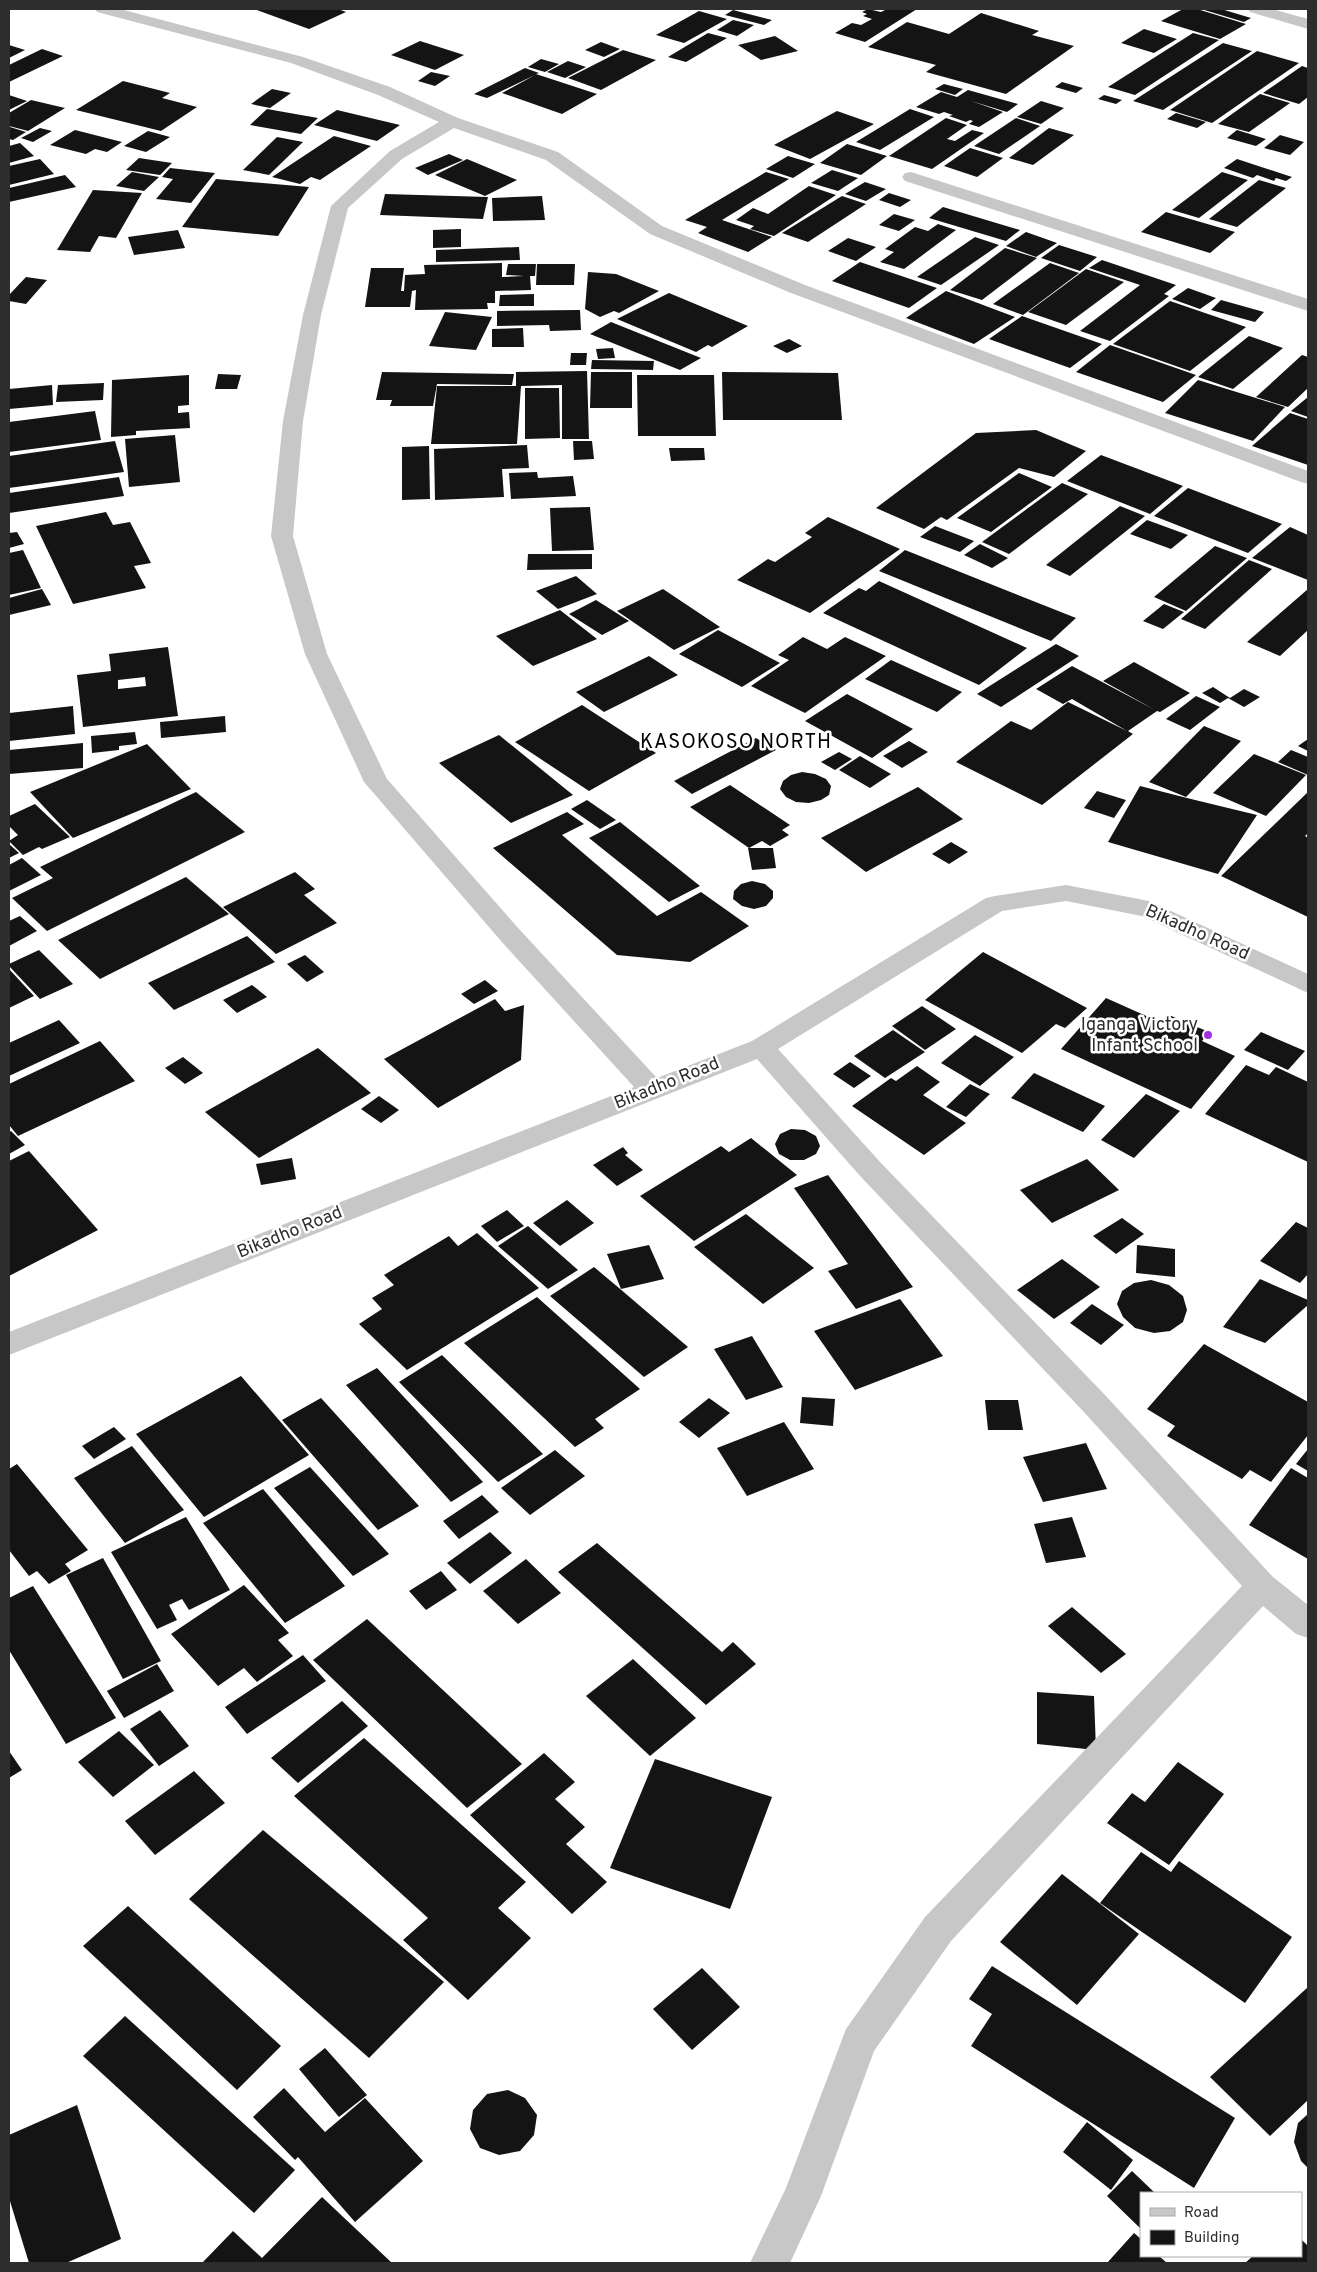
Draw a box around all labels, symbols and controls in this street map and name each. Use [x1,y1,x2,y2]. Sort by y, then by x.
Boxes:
district label: KASOKOSO NORTH [640,730,832,756]
street label: Bikadho Road [1141,900,1253,966]
place label: Iganga Victory Infant School [1081,1014,1198,1058]
marker: Iganga Victory Infant School [1202,1029,1214,1041]
street label: Bikadho Road [611,1052,723,1116]
street label: Bikadho Road [234,1201,346,1265]
legend [1140,2192,1302,2257]
text: Road [1184,2204,1219,2223]
text: Building [1184,2229,1239,2248]

